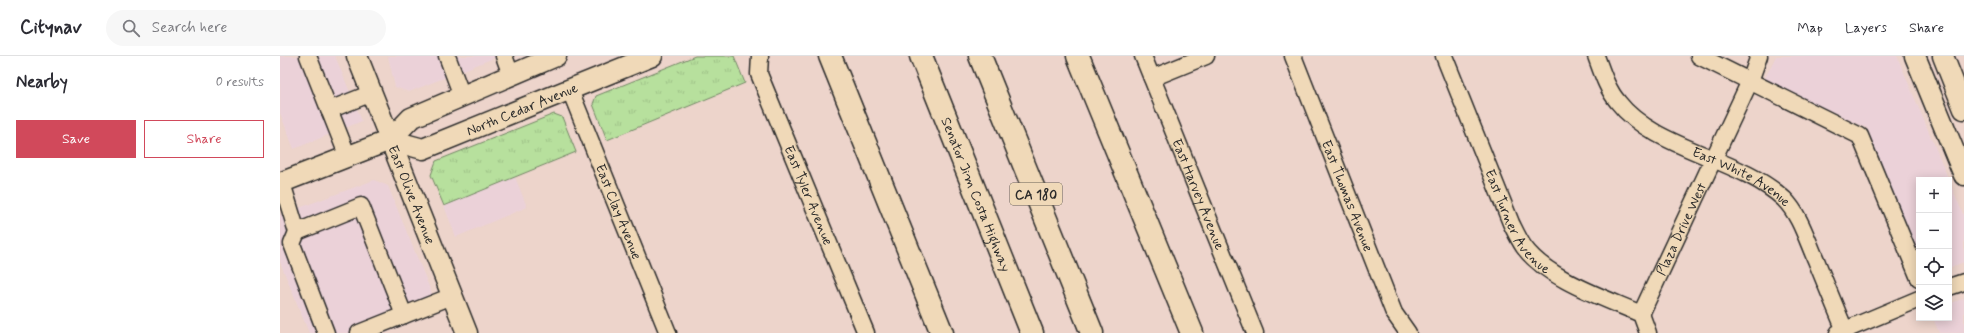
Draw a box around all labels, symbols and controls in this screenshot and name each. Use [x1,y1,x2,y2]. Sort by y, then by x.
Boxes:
search box [106,10,386,46]
text: Citynav [20,15,82,40]
icon: search [120,17,142,39]
text: Search here [152,18,227,38]
text: Map [1797,19,1823,37]
text: Layers [1845,19,1887,37]
text: Share [1909,19,1944,37]
text: Nearby [16,71,68,93]
text: 0 results [216,74,264,91]
street label: North Cedar Avenue [464,79,581,140]
street label: Senator Jim Costa Highway [936,115,1015,275]
button: Save [16,120,136,158]
button: Share [144,120,264,158]
street label: East Harvey Avenue [1167,136,1229,253]
street label: East Thomas Avenue [1317,138,1377,254]
street label: East Olive Avenue [383,143,439,247]
street label: East Tyler Avenue [779,143,837,248]
street label: East White Avenue [1689,143,1795,211]
street label: East Clay Avenue [591,161,645,262]
street label: East Turner Avenue [1480,167,1554,279]
map controls [1916,177,1952,321]
button: + [1916,177,1952,213]
street label: Plaza Drive West [1652,180,1711,279]
road number: CA 180 [1010,183,1062,205]
button: − [1916,213,1952,249]
button: locate [1916,249,1952,285]
button: layers [1916,285,1952,321]

